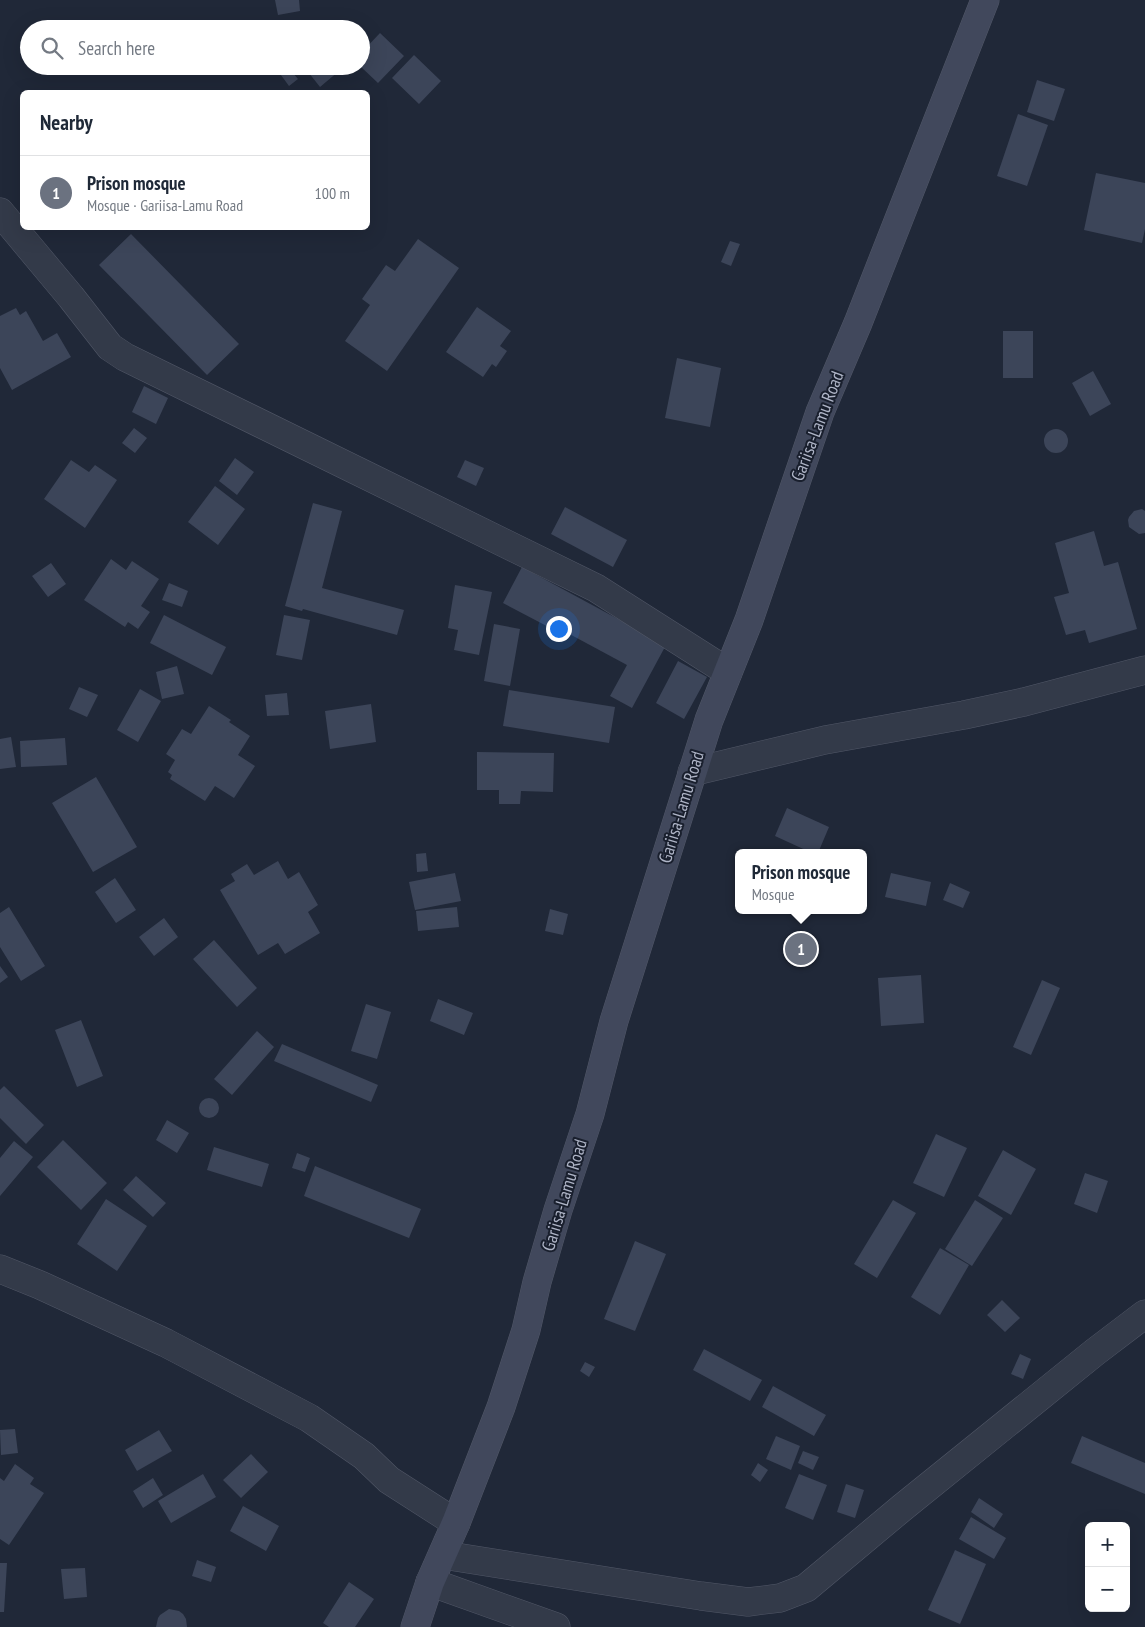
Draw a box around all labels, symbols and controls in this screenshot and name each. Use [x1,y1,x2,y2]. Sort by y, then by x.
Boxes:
search box [20,20,370,75]
icon: search [38,34,66,62]
text: Search here [78,36,155,60]
text: Nearby [40,109,93,136]
text: Prison mosque [87,171,186,195]
text: 1 [52,183,60,203]
text: 100 m [315,183,350,203]
text: Mosque · Gariisa-Lamu Road [87,195,243,215]
street label: Gariisa-Lamu Road [786,368,848,484]
your location [546,616,572,642]
street label: Gariisa-Lamu Road [653,748,709,866]
popup [735,849,867,914]
text: Prison mosque [752,860,850,884]
text: Mosque [752,884,795,904]
pin: 1 [785,930,817,968]
street label: Gariisa-Lamu Road [536,1136,592,1254]
map controls [1085,1522,1130,1612]
button: + [1085,1522,1130,1567]
button: − [1085,1567,1130,1612]

